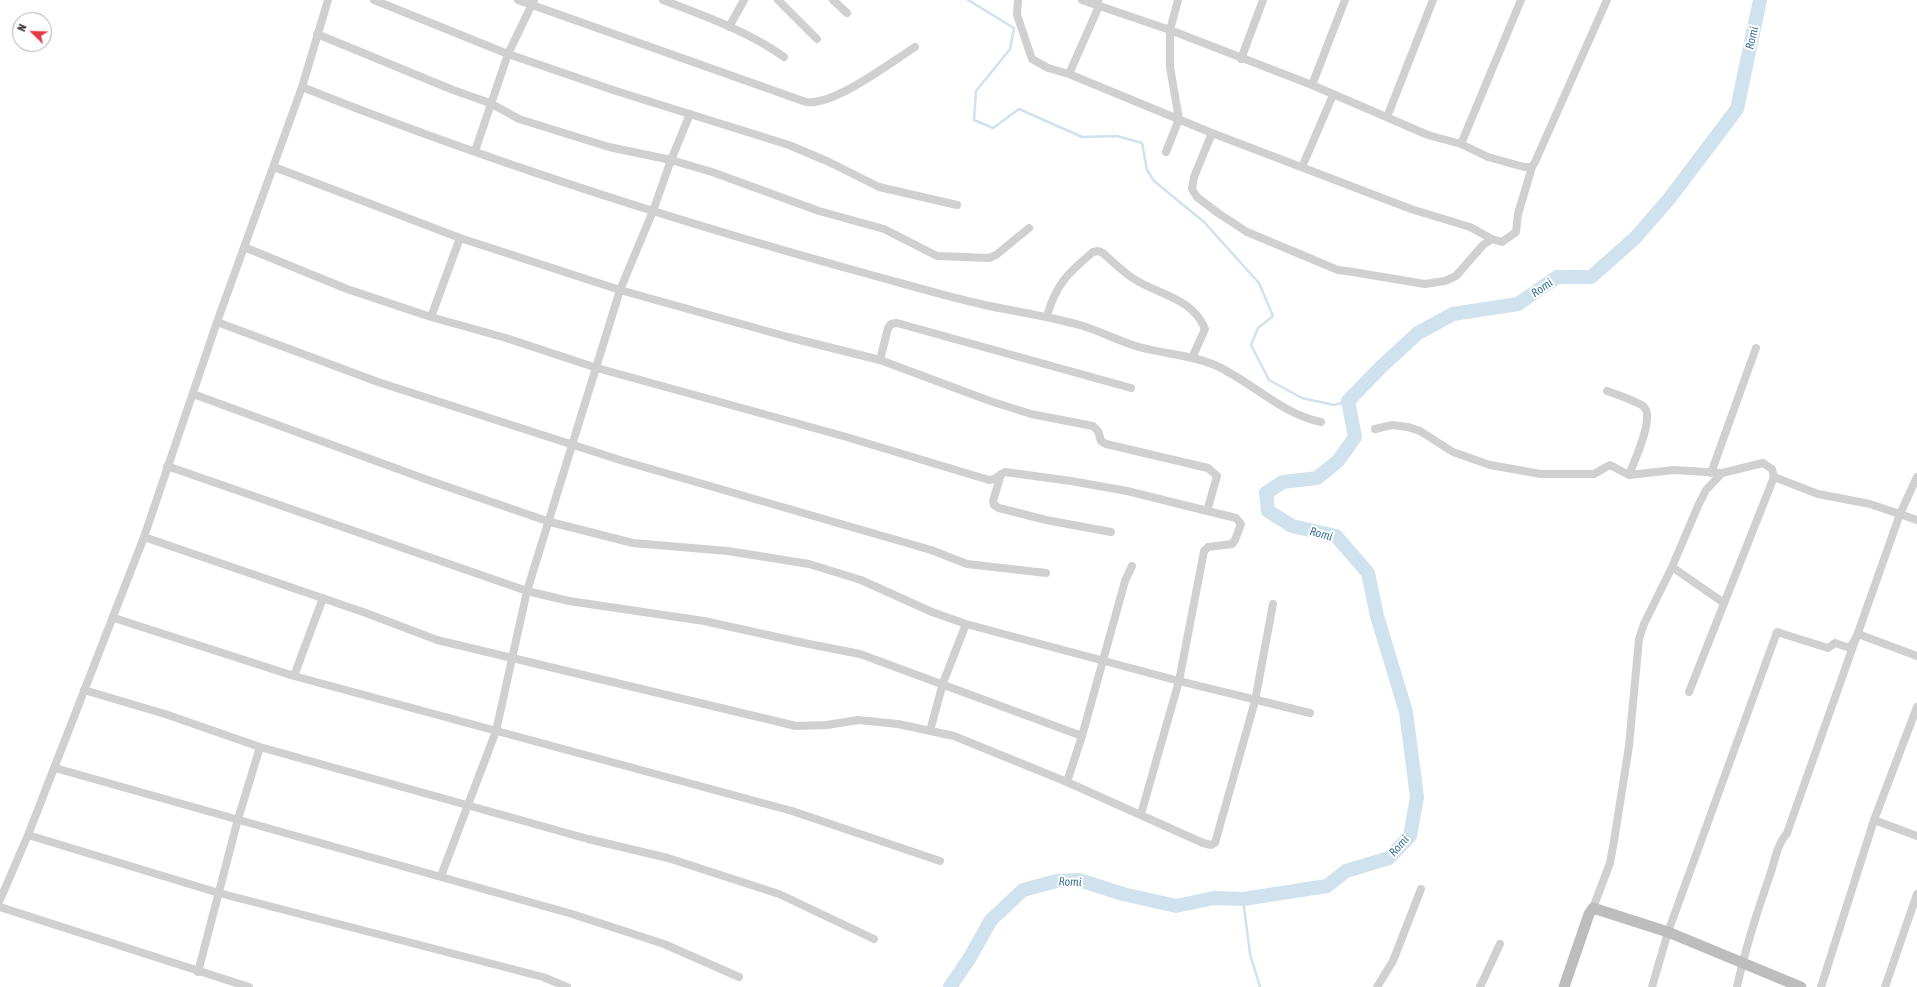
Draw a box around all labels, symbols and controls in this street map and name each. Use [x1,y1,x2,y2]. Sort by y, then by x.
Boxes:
north arrow [12,12,52,52]
text: N [15,22,29,33]
water label: Romi [1743,25,1761,51]
water label: Romi [1528,275,1556,301]
water label: Romi [1308,524,1334,544]
water label: Romi [1386,833,1412,859]
water label: Romi [1058,875,1082,889]

